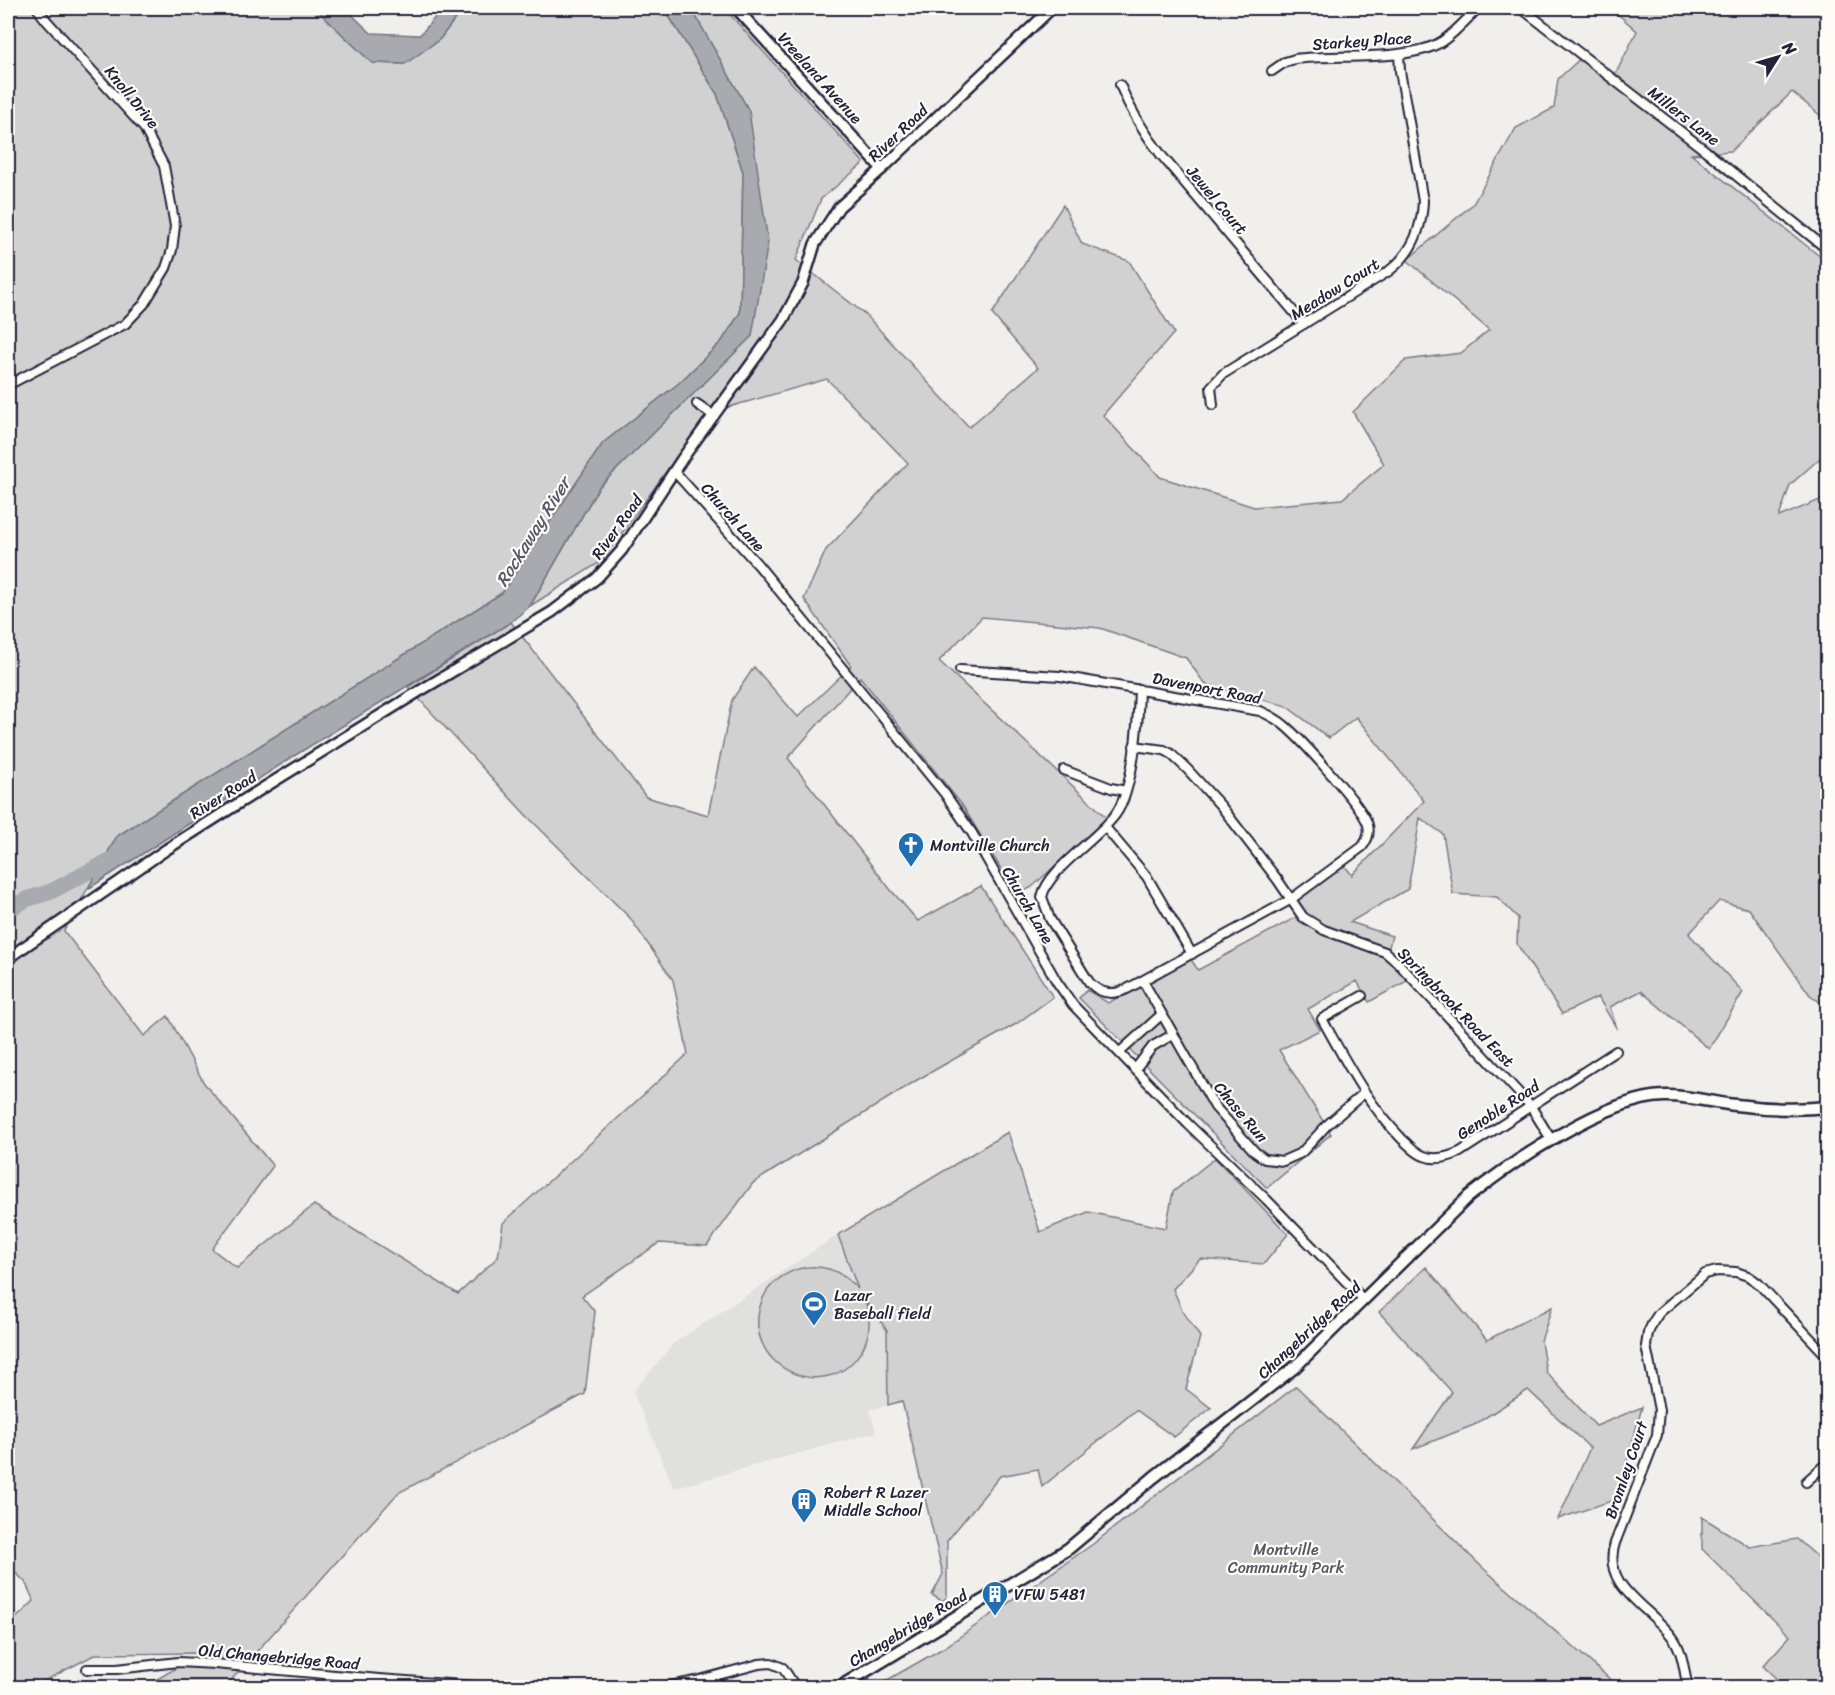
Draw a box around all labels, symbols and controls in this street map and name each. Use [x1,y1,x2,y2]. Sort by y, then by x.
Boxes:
street label: Starkey Place [1311,23,1413,59]
street label: Vreeland Avenue [770,25,870,131]
north arrow [1748,27,1808,87]
text: N [1774,34,1805,62]
street label: Knoll Drive [97,59,167,136]
street label: Millers Lane [1642,78,1726,154]
street label: River Road [861,96,936,169]
street label: Jewel Court [1178,158,1255,241]
street label: Meadow Court [1284,250,1386,328]
water label: Rockaway River [487,468,581,593]
street label: Church Lane [694,475,773,559]
street label: River Road [583,487,652,566]
street label: Davenport Road [1150,663,1265,713]
street label: River Road [184,762,264,827]
church icon: Montville Church [896,830,926,868]
place label: Montville Church [930,831,1050,860]
street label: Church Lane [994,861,1062,950]
street label: Springbrook Road East [1390,940,1522,1074]
street label: Genoble Road [1451,1071,1547,1148]
street label: Chase Run [1206,1075,1276,1150]
street label: Changebridge Road [1250,1273,1369,1386]
place label: Lazar Baseball field [834,1281,932,1328]
sports icon: Lazar Baseball field [799,1289,829,1327]
street label: Bromley Court [1596,1417,1656,1523]
place label: Robert R Lazer Middle School [824,1478,929,1525]
building icon: Robert R Lazer Middle School [789,1486,819,1524]
park label: Montville Community Park [1228,1535,1345,1582]
building icon: VFW 5481 [980,1579,1010,1617]
street label: Changebridge Road [843,1580,974,1675]
place label: VFW 5481 [1014,1580,1086,1609]
street label: Old Changebridge Road [197,1636,362,1679]

